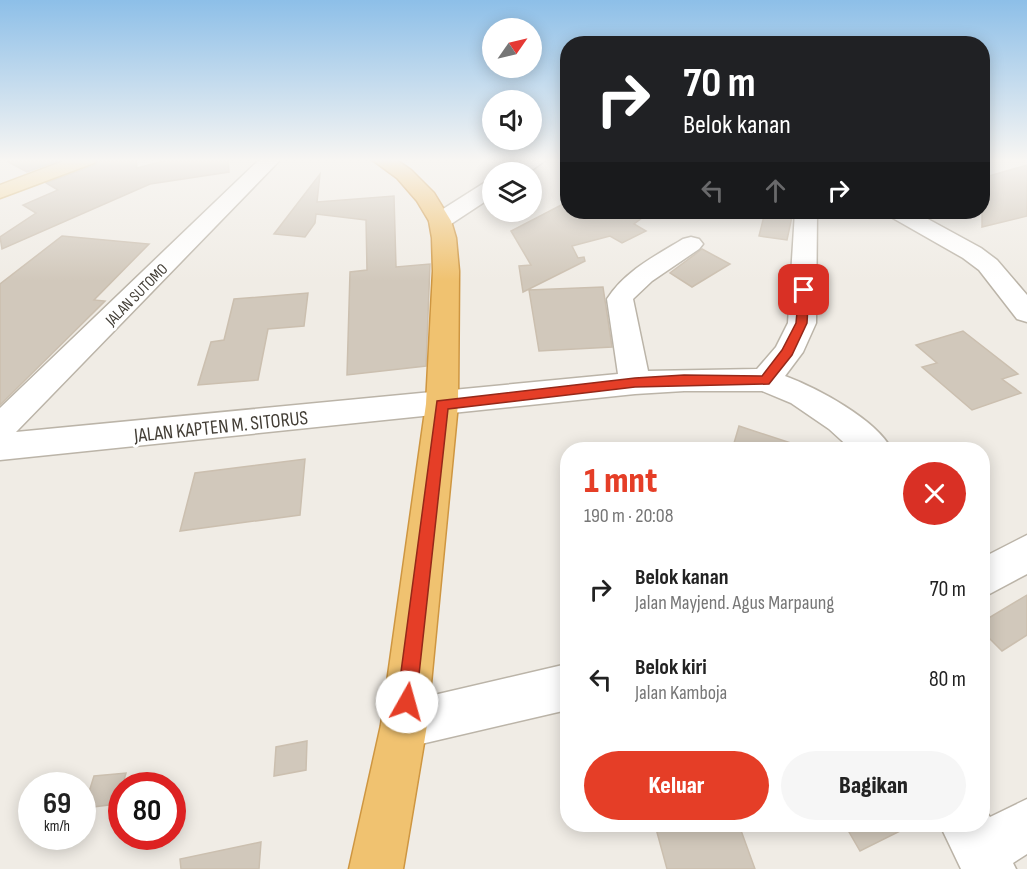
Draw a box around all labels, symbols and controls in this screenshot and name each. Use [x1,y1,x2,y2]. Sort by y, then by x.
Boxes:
north arrow [482,18,542,78]
map controls [482,18,542,222]
text: 70 m [683,58,756,109]
icon: right [584,60,662,138]
button: sound [482,90,542,150]
text: Belok kanan [683,109,791,141]
button: layers [482,162,542,222]
icon: left [696,174,729,207]
icon: ahead [759,174,792,207]
icon: right [822,174,855,207]
street label: JALAN SUTOMO [101,260,172,331]
pin [778,264,829,315]
icon: arrive [787,273,820,306]
street label: JALAN KAPTEN M. SITORUS [132,406,309,448]
text: 1 mnt [584,460,657,503]
button: close [903,462,966,525]
text: 190 m · 20:08 [584,504,674,528]
text: Belok kanan [635,564,728,591]
icon: right [584,573,617,606]
text: 70 m [930,576,966,603]
text: Jalan Mayjend. Agus Marpaung [635,591,834,615]
text: Belok kiri [635,654,707,681]
icon: left [584,663,617,696]
text: 80 m [929,666,966,693]
position arrow [375,670,439,734]
text: Jalan Kamboja [635,681,727,705]
button: Keluar [584,751,769,820]
button: Bagikan [781,751,966,820]
speed limit sign: 80 [108,772,186,850]
text: 69 [43,786,71,822]
text: km/h [44,817,70,836]

